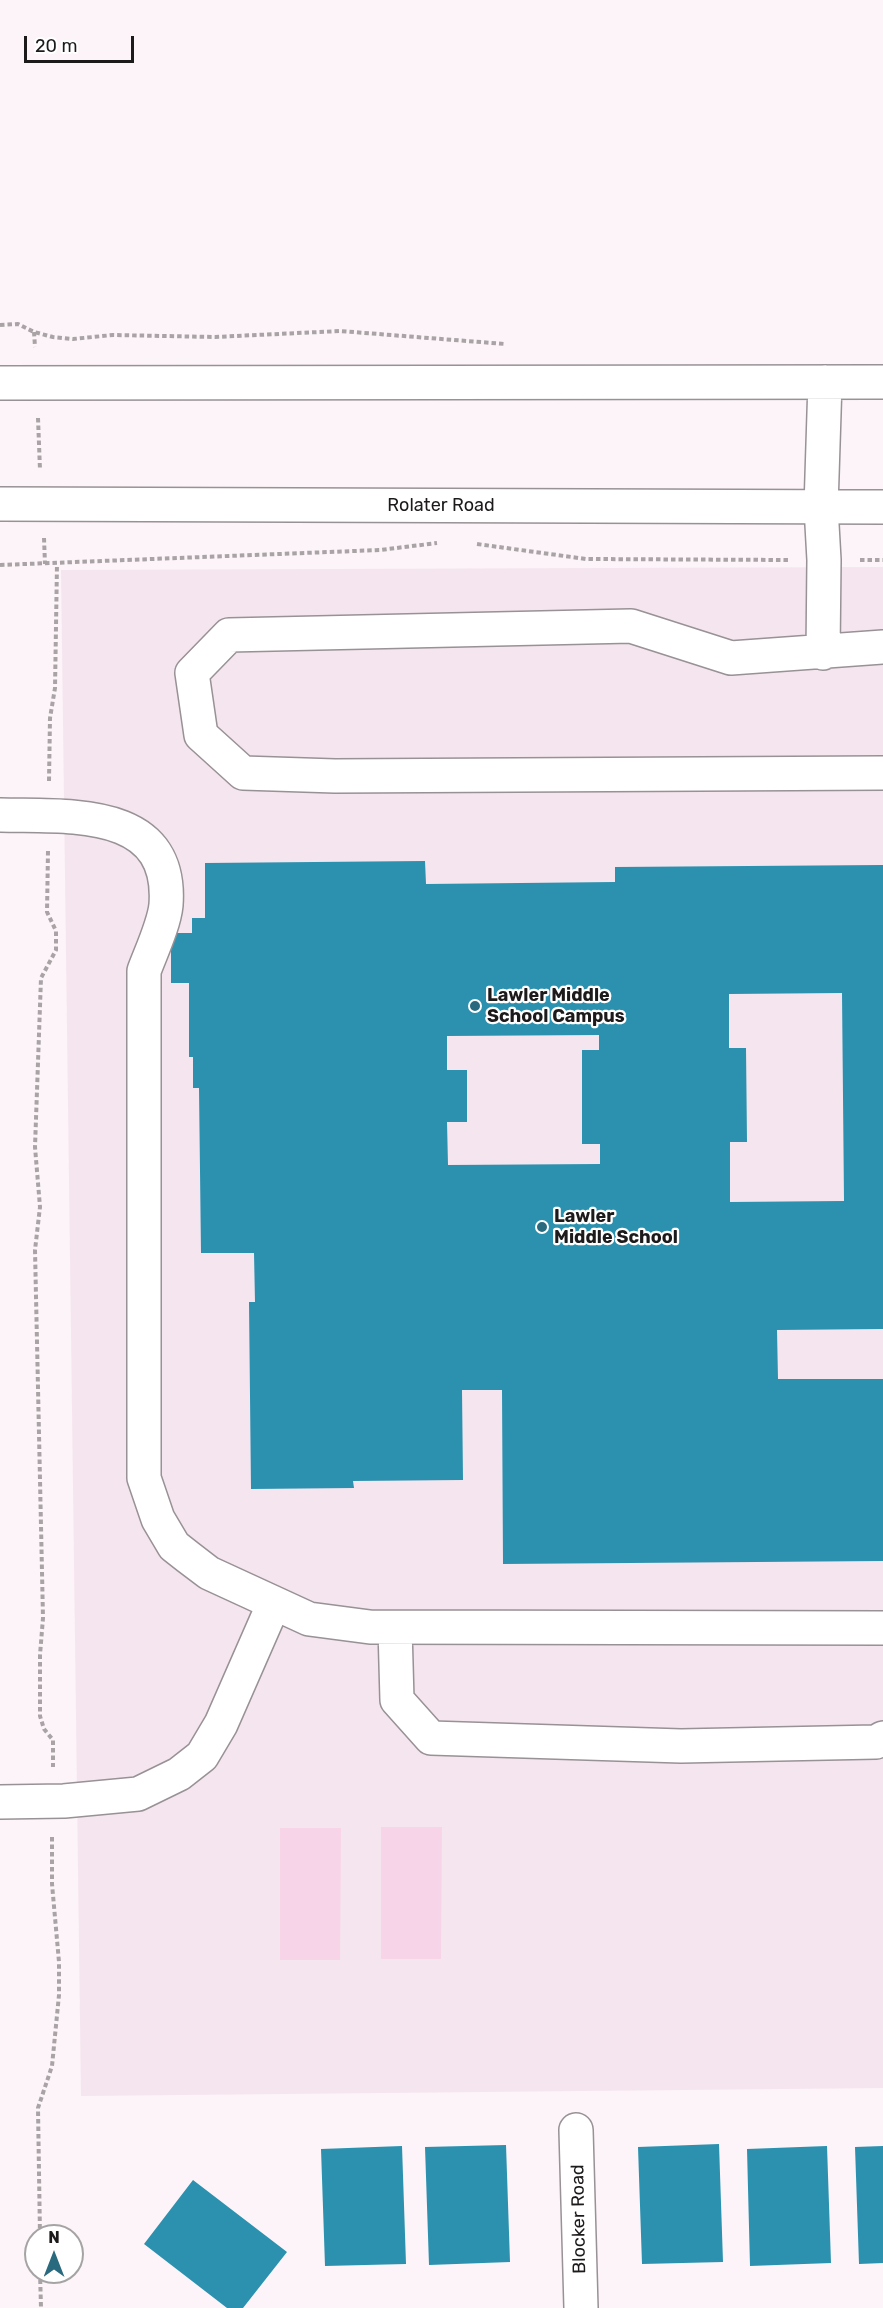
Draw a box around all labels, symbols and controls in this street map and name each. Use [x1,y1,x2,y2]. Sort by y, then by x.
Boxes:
scale bar [27,24,136,62]
text: 20 m [35,35,77,57]
street label: Rolater Road [387,495,495,517]
place label: Lawler Middle School Campus [487,985,625,1028]
marker: Lawler Middle School Campus [468,999,482,1013]
place label: Lawler Middle School [554,1206,678,1248]
marker: Lawler Middle School [535,1220,549,1234]
street label: Blocker Road [567,2164,591,2274]
north arrow [24,2224,84,2284]
text: N [48,2228,60,2247]

